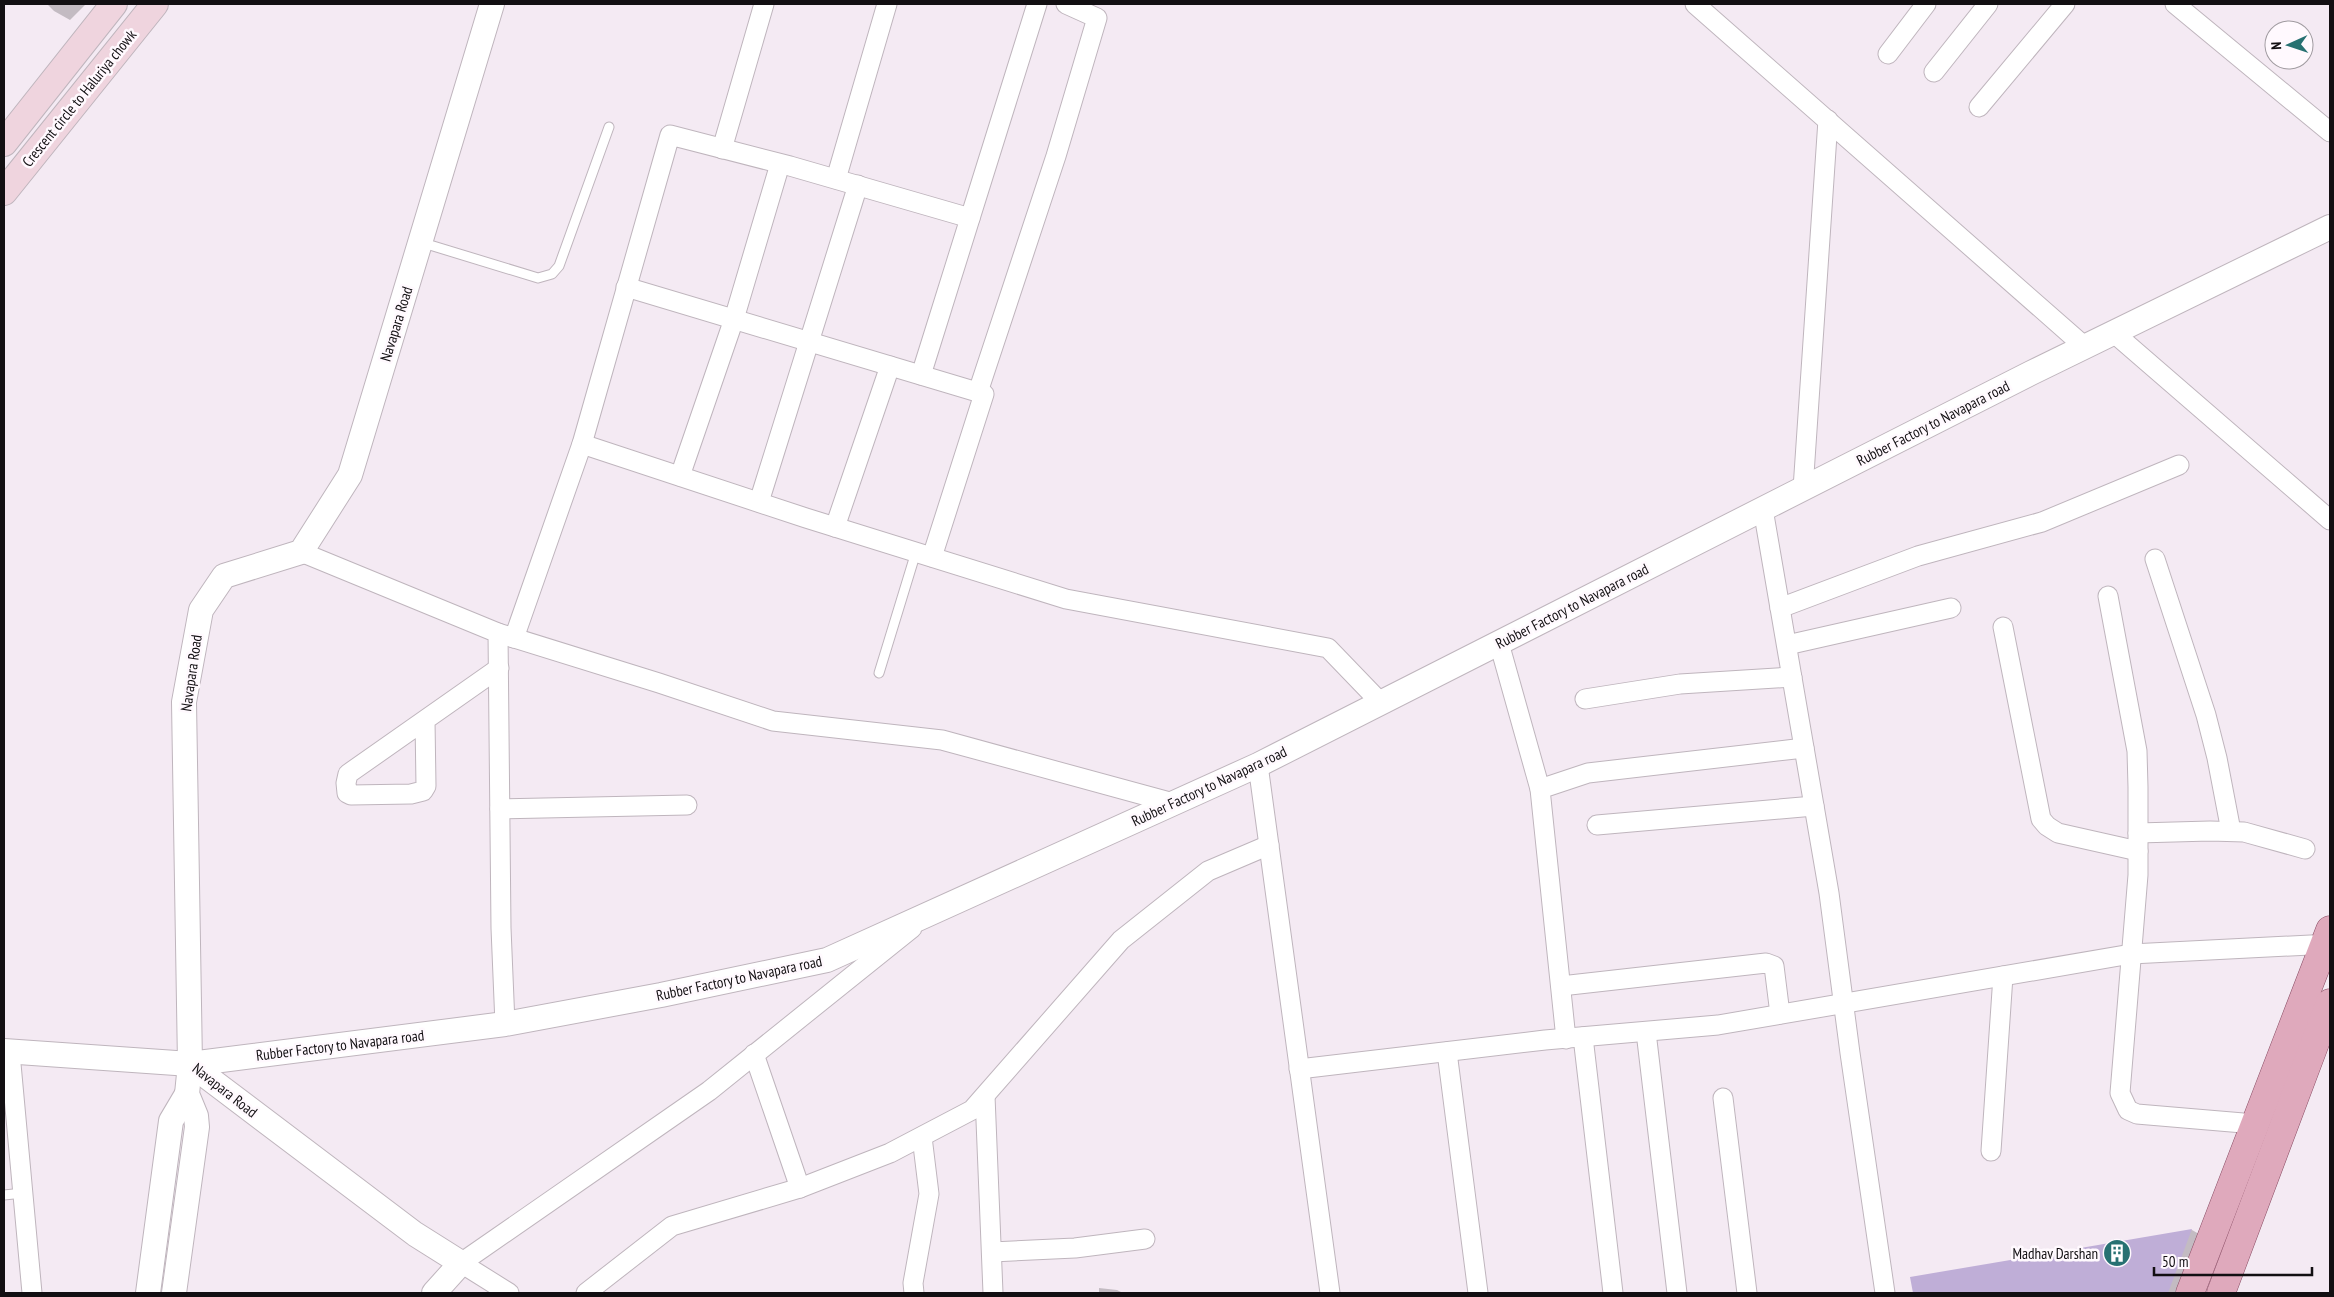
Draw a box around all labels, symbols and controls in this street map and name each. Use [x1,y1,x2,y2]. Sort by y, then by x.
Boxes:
north arrow [2264,20,2314,70]
street label: Crescent circle to Haluriya chowk [18,25,140,170]
text: N [2267,41,2285,50]
street label: Navapara Road [376,284,416,364]
street label: Rubber Factory to Navapara road [1853,376,2013,470]
street label: Rubber Factory to Navapara road [1492,559,1652,653]
street label: Navapara Road [176,633,206,713]
street label: Rubber Factory to Navapara road [1128,742,1290,830]
street label: Rubber Factory to Navapara road [654,951,824,1005]
street label: Rubber Factory to Navapara road [255,1025,425,1065]
street label: Navapara Road [189,1059,261,1121]
building icon: Madhav Darshan [2102,1238,2132,1268]
place label: Madhav Darshan [2013,1244,2098,1263]
scale bar [2154,1244,2312,1276]
text: 50 m [2162,1252,2188,1271]

